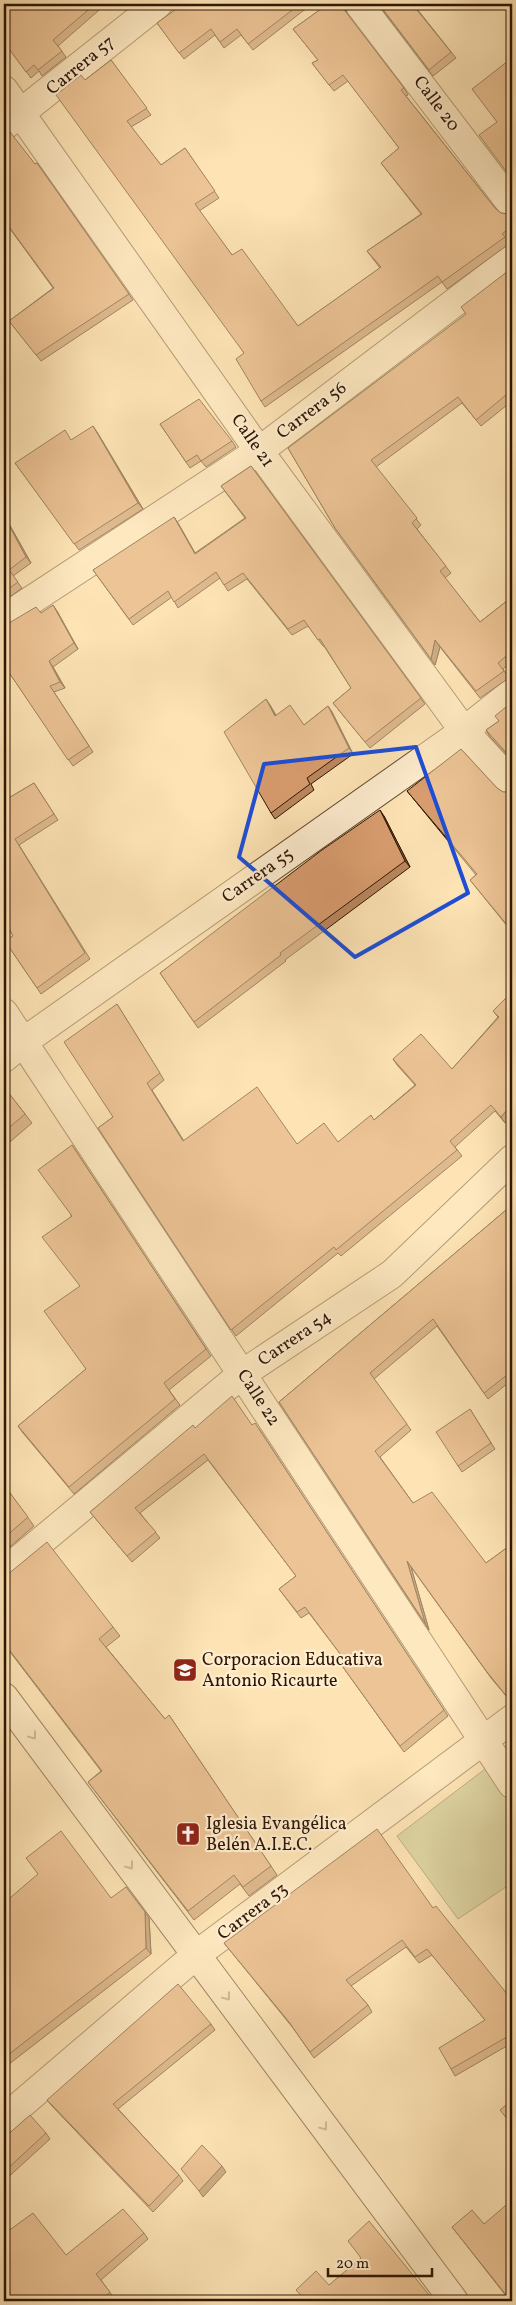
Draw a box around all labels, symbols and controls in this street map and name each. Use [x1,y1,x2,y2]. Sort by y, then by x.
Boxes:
street label: Carrera 57 [41,31,121,101]
street label: Calle 20 [407,71,465,137]
street label: Carrera 56 [272,376,352,446]
street label: Calle 21 [224,409,280,473]
street label: Carrera 55 [217,842,299,910]
street label: Carrera 54 [253,1305,337,1373]
street label: Calle 22 [230,1365,286,1431]
place label: Corporacion Educativa Antonio Ricaurte [202,1648,383,1694]
school or university icon: Corporacion Educativa Antonio Ricaurte [172,1657,198,1683]
one-way arrow [27,1730,36,1740]
place label: Iglesia Evangélica Belén A.I.E.C. [206,1812,347,1858]
church icon: Iglesia Evangélica Belén A.I.E.C. [175,1821,201,1847]
one-way arrow [124,1860,132,1869]
street label: Carrera 53 [213,1877,293,1947]
one-way arrow [221,1991,229,2000]
one-way arrow [318,2121,327,2131]
scale bar [328,2245,432,2277]
text: 20 m [336,2254,369,2275]

